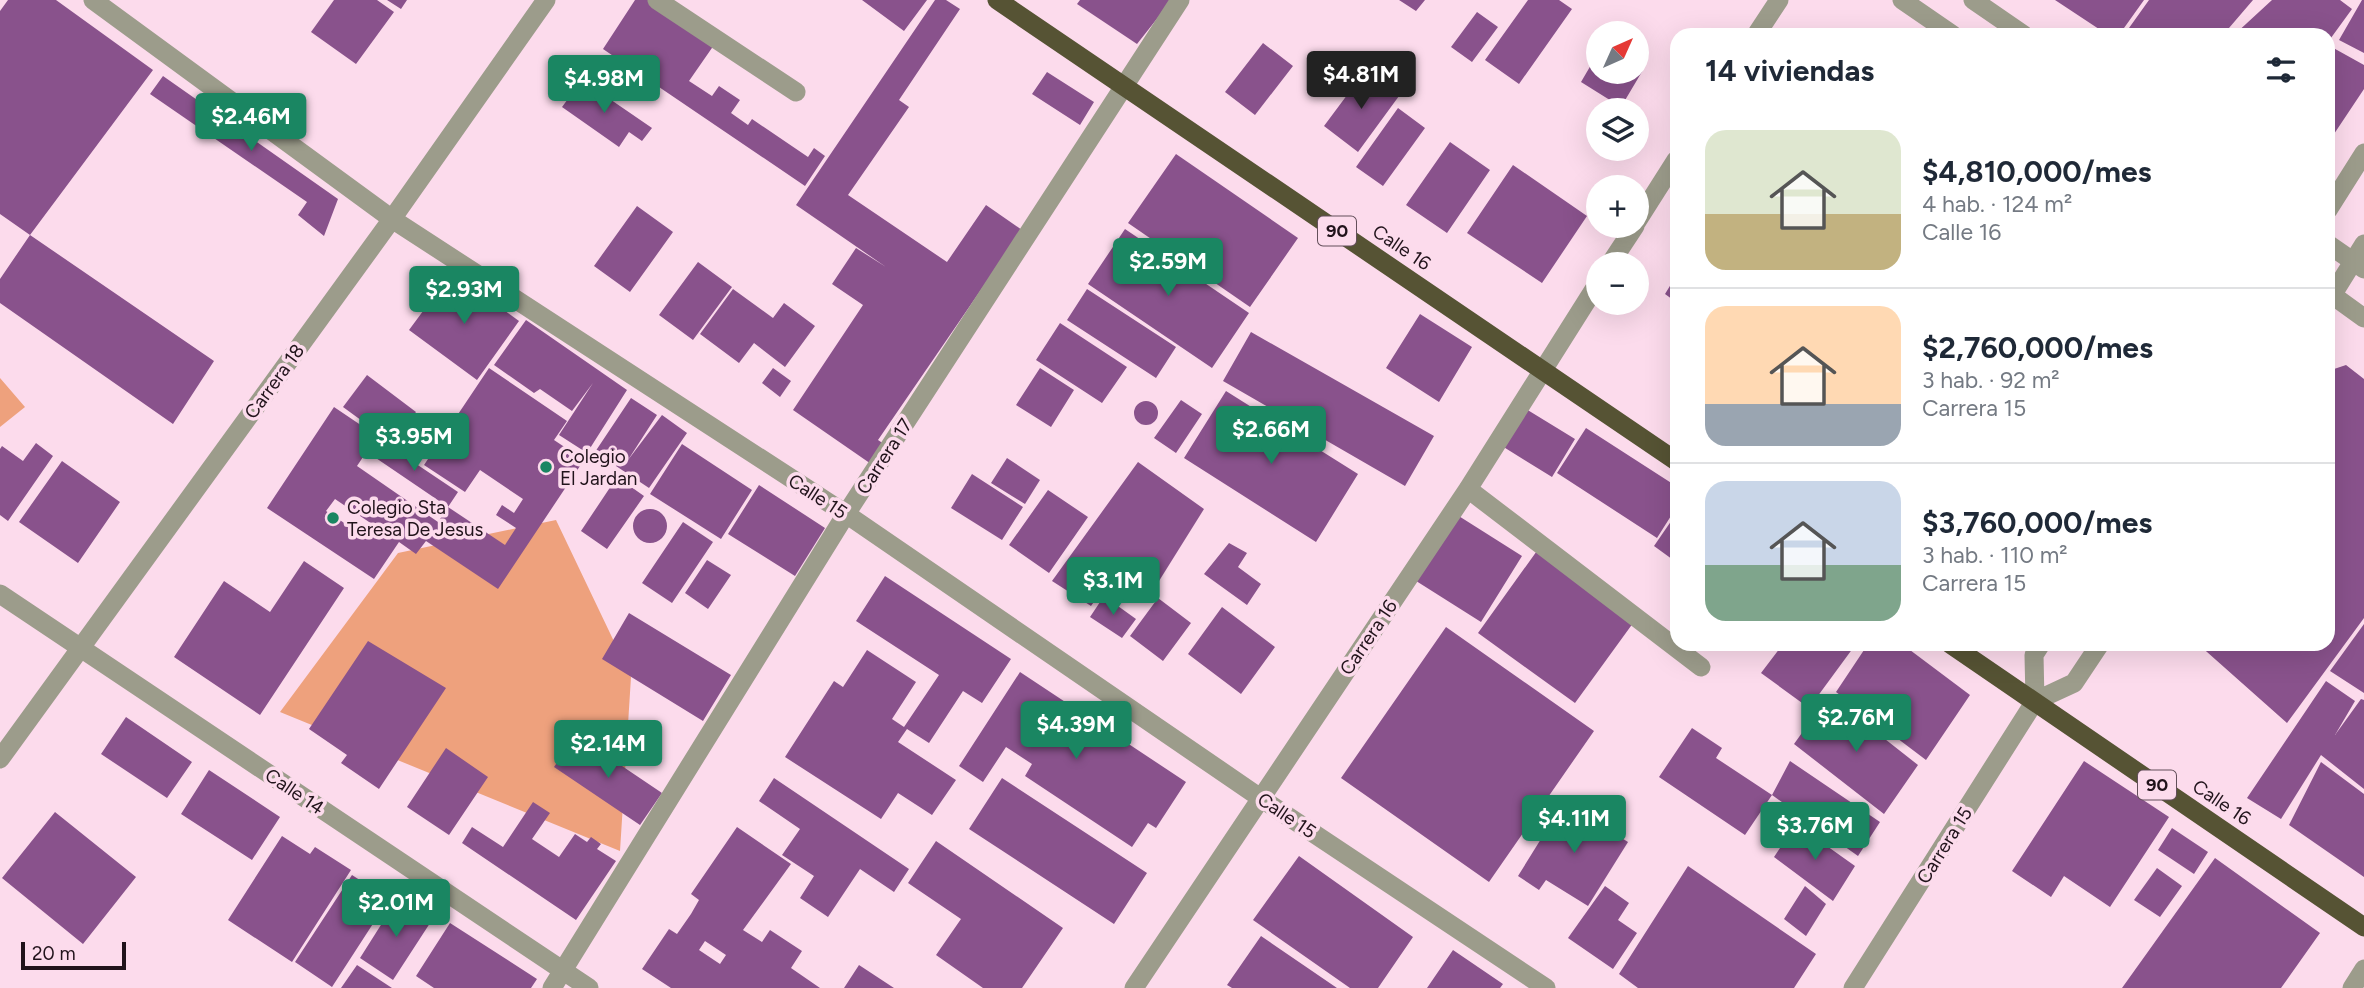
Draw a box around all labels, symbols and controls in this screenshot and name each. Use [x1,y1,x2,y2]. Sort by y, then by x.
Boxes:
north arrow [1586,21,1648,84]
map controls [1586,21,1649,315]
icon: filters [2262,51,2300,89]
pin: $4.81M [1304,52,1418,111]
text: 14 viviendas [1705,52,1874,89]
pin: $4.98M [547,55,661,115]
text: $4.81M [1323,60,1399,88]
text: $4.98M [564,64,644,92]
pin: $2.46M [194,94,308,153]
button: layers [1586,98,1649,161]
text: $2.46M [211,102,291,130]
text: $4,810,000/mes [1922,153,2152,190]
icon: home [1761,158,1845,242]
button: + [1586,175,1649,238]
text: 4 hab. · 124 m² [1922,190,2072,218]
road number: 90 [1318,216,1356,246]
text: Calle 16 [1922,218,2001,246]
street label: Calle 16 [1368,220,1435,275]
pin: $2.59M [1111,238,1225,298]
text: $2.59M [1129,247,1207,275]
button: − [1586,252,1649,315]
pin: $2.93M [407,266,521,326]
text: $2.93M [425,275,503,303]
text: $2,760,000/mes [1922,329,2153,366]
icon: home [1761,334,1845,418]
street label: Carrera 18 [240,339,309,423]
text: 3 hab. · 92 m² [1922,366,2060,394]
text: Carrera 15 [1922,394,2026,422]
pin: $2.66M [1214,406,1328,466]
pin: $3.95M [357,414,471,473]
street label: Carrera 17 [851,414,917,498]
text: $2.66M [1232,415,1310,443]
text: $3.95M [375,422,453,450]
place label: Colegio El Jardan [560,445,637,490]
marker: Colegio El Jardan [538,459,554,475]
street label: Calle 15 [784,469,852,524]
place label: Colegio Sta Teresa De Jesus [347,496,483,541]
text: $3,760,000/mes [1922,504,2152,541]
icon: home [1761,509,1845,593]
marker: Colegio Sta Teresa De Jesus [325,510,341,526]
text: 3 hab. · 110 m² [1922,541,2068,569]
pin: $3.1M [1064,558,1162,617]
text: $3.1M [1083,566,1143,594]
text: Carrera 15 [1922,569,2026,597]
street label: Carrera 16 [1335,595,1402,679]
pin: $2.76M [1799,694,1913,754]
pin: $4.39M [1019,702,1133,761]
text: $2.76M [1817,703,1895,731]
text: $4.39M [1037,710,1115,738]
pin: $2.14M [551,720,665,780]
text: $2.14M [570,729,646,757]
street label: Calle 14 [261,763,329,820]
road number: 90 [2138,770,2176,800]
street label: Calle 16 [2188,775,2255,830]
street label: Calle 15 [1253,788,1320,843]
pin: $4.11M [1517,796,1631,855]
pin: $3.76M [1758,802,1872,862]
street label: Carrera 15 [1912,803,1977,888]
text: $4.11M [1538,804,1610,832]
text: $3.76M [1776,811,1854,839]
pin: $2.01M [339,880,453,939]
text: $2.01M [358,888,434,916]
scale bar [21,939,126,971]
text: 20 m [32,942,76,965]

